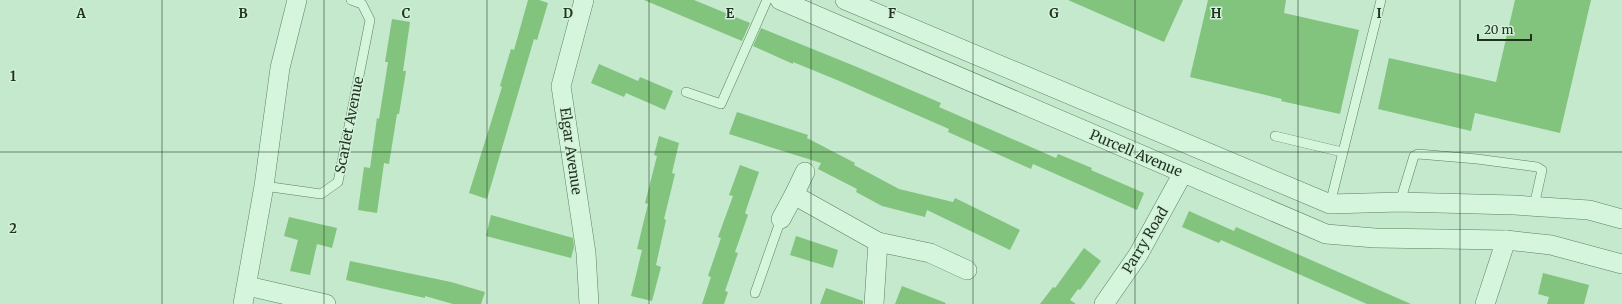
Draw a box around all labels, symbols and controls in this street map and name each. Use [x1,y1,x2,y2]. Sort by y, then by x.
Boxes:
text: A [75,5,86,22]
text: B [238,5,248,22]
text: C [402,5,411,22]
text: D [563,5,573,22]
text: E [726,5,735,22]
text: F [888,5,896,22]
text: G [1049,5,1059,22]
text: H [1211,5,1222,22]
text: I [1376,5,1382,22]
scale bar [1478,16,1531,42]
text: 20 m [1484,22,1513,37]
text: 1 [10,68,16,85]
street label: Scarlet Avenue [331,75,367,175]
street label: Elgar Avenue [556,106,586,196]
street label: Purcell Avenue [1087,125,1185,181]
street label: Parry Road [1118,203,1172,277]
text: 2 [9,220,17,237]

